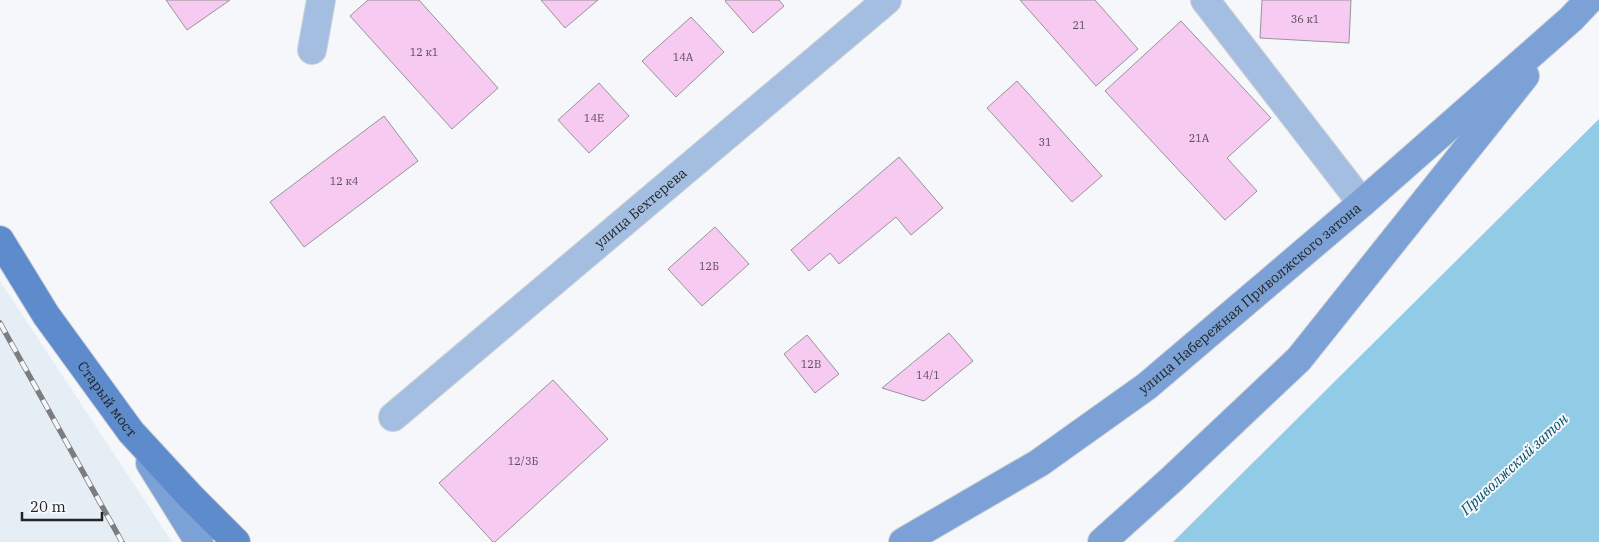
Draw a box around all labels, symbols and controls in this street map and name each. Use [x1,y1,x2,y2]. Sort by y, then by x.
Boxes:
house number: 36 к1 [1291,12,1319,26]
house number: 21 [1072,18,1086,32]
house number: 12 к1 [410,45,438,59]
house number: 14А [673,50,694,64]
house number: 14Е [584,111,604,125]
house number: 21А [1189,131,1210,145]
house number: 31 [1038,135,1052,149]
street label: улица Бехтерева [591,164,691,252]
house number: 12 к4 [330,174,359,188]
street label: улица Набережная Приволжского затона [1135,199,1365,398]
house number: 12Б [699,259,719,273]
house number: 12В [801,357,821,371]
street label: Старый мост [74,358,140,441]
house number: 14/1 [916,368,940,382]
water label: Приволжский затон [1456,409,1572,519]
house number: 12/3Б [508,454,538,468]
scale bar [22,490,102,522]
text: 20 m [30,497,66,516]

